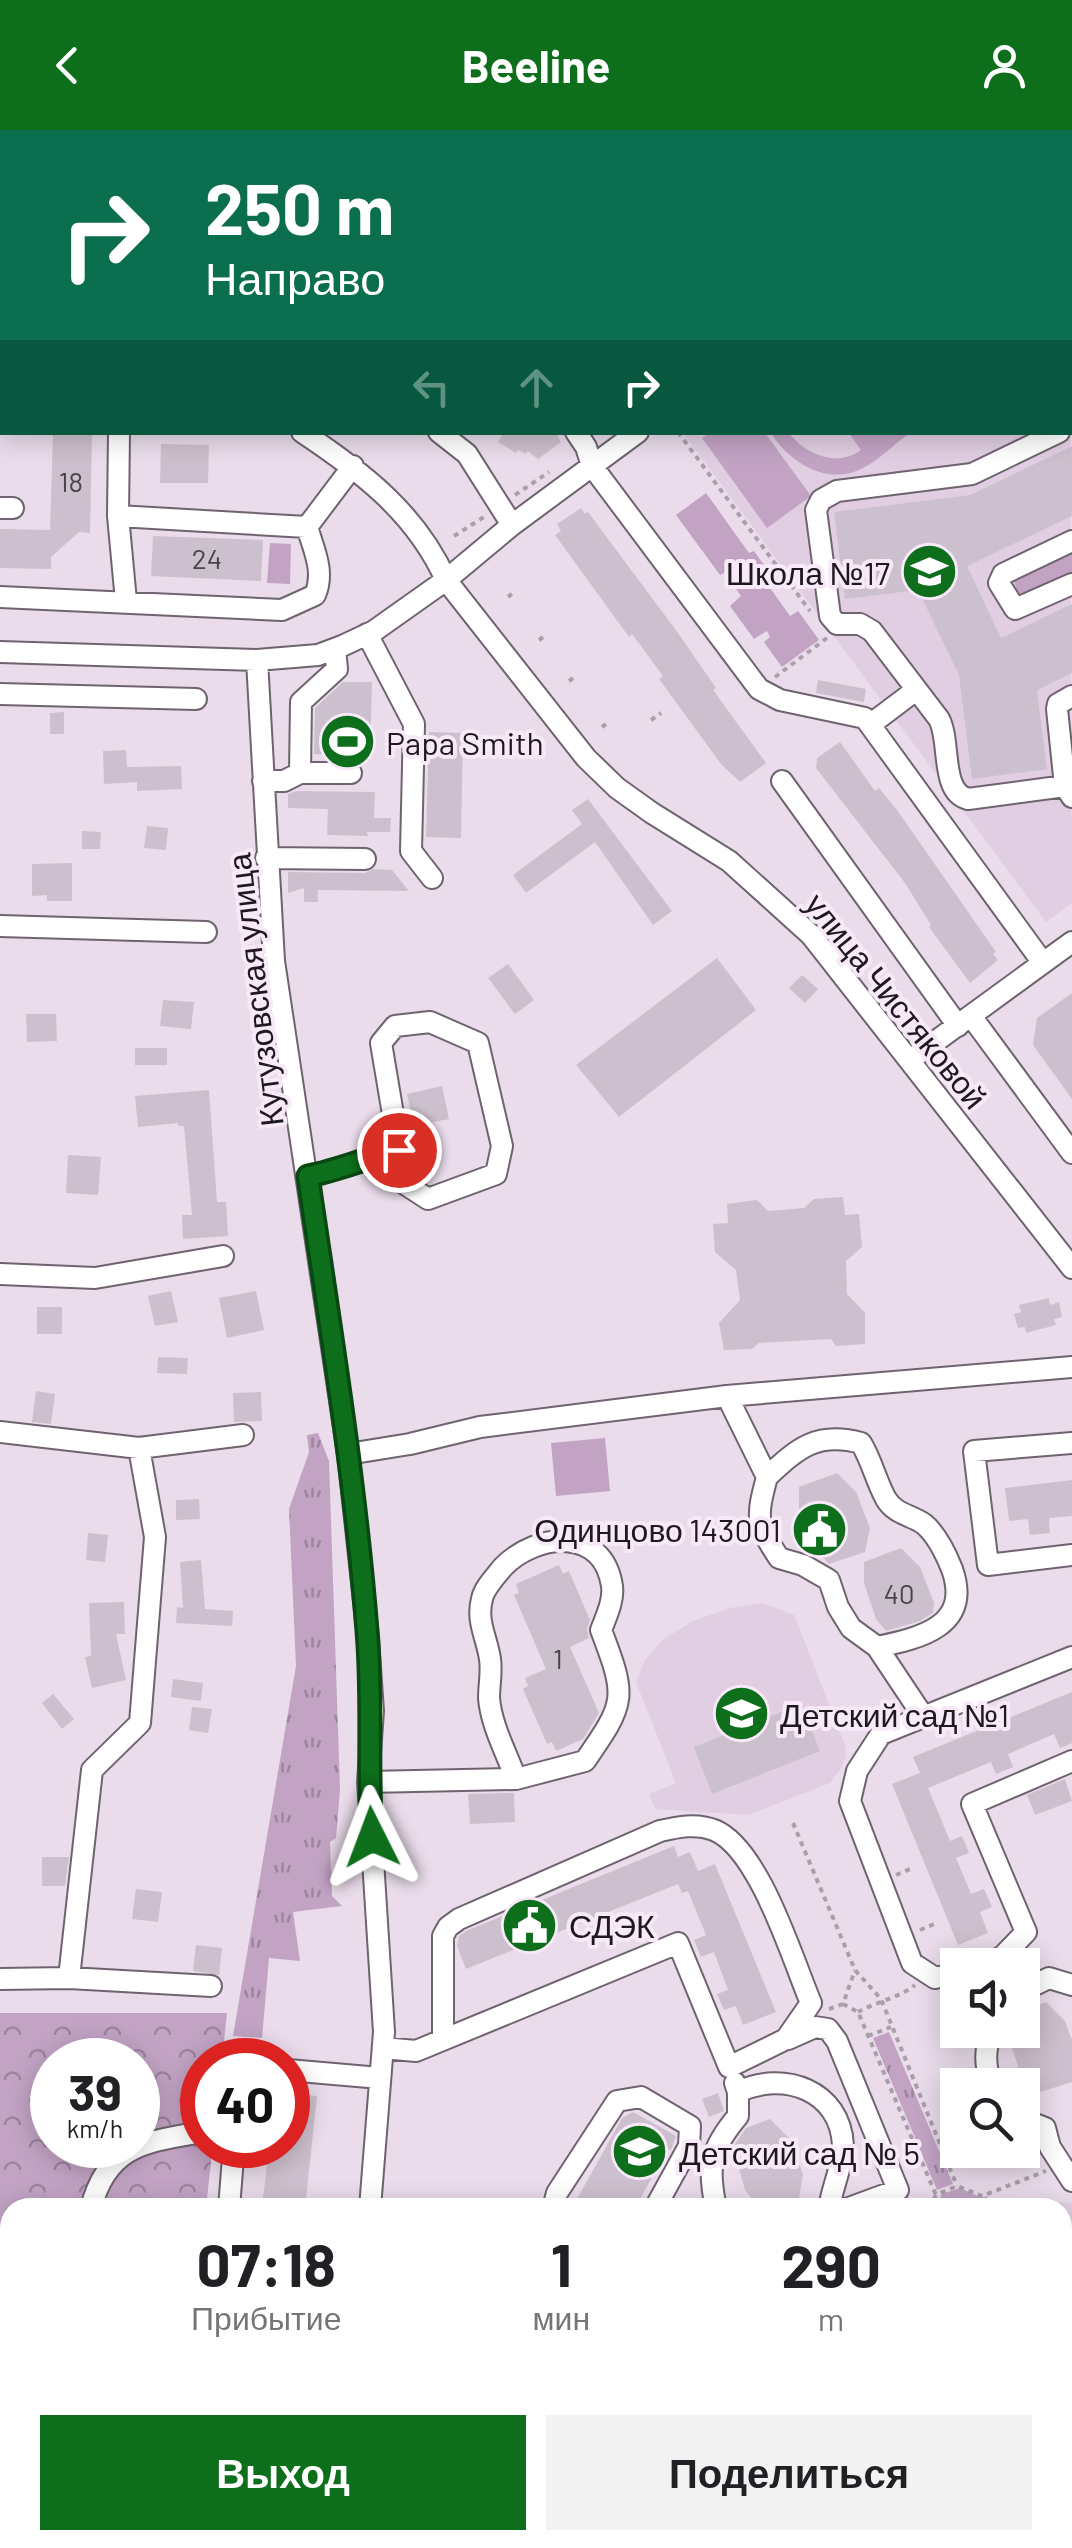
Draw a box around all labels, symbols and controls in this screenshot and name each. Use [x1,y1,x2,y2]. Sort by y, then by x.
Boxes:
icon: back [40,38,95,93]
text: Beeline [462,38,610,92]
icon: person [977,38,1032,93]
text: 250 m [205,165,394,249]
icon: right [40,170,170,300]
text: Направо [205,250,385,304]
icon: left [404,360,459,415]
icon: ahead [509,360,564,415]
icon: right [614,360,669,415]
house number: 18 [59,464,83,498]
house number: 24 [192,541,222,575]
school or university icon: Школа №17 [899,542,959,602]
place label: Школа №17 [726,553,890,591]
sports icon: Papa Smith [317,712,377,772]
place label: Papa Smith [386,723,544,761]
street label: Кутузовская улица [218,851,291,1129]
street label: улица Чистяковой [798,885,995,1116]
pin [357,1108,442,1193]
icon: arrive [372,1123,427,1178]
public building icon: Одинцово 143001 [790,1499,850,1559]
place label: Одинцово 143001 [534,1510,781,1549]
house number: 40 [883,1576,915,1610]
house number: 1 [553,1641,563,1675]
school or university icon: Детский сад №1 [711,1684,771,1744]
place label: Детский сад №1 [780,1695,1009,1734]
position arrow [320,1785,424,1889]
public building icon: СДЭК [500,1895,560,1955]
place label: СДЭК [569,1906,655,1945]
map controls [940,1948,1040,2168]
button: sound [940,1948,1040,2048]
speed limit sign: 40 [180,2038,310,2168]
text: 39 [68,2061,122,2121]
button: search [940,2068,1040,2168]
text: km/h [67,2113,123,2143]
school or university icon: Детский сад № 5 [610,2122,670,2182]
place label: Детский сад № 5 [679,2133,920,2172]
text: 07:18 [197,2227,336,2299]
text: 1 [551,2227,572,2299]
text: 290 [781,2228,881,2300]
text: Прибытие [191,2298,341,2336]
text: мин [533,2298,590,2336]
text: m [818,2299,844,2337]
button: Выход [40,2415,526,2530]
button: Поделиться [546,2415,1032,2530]

